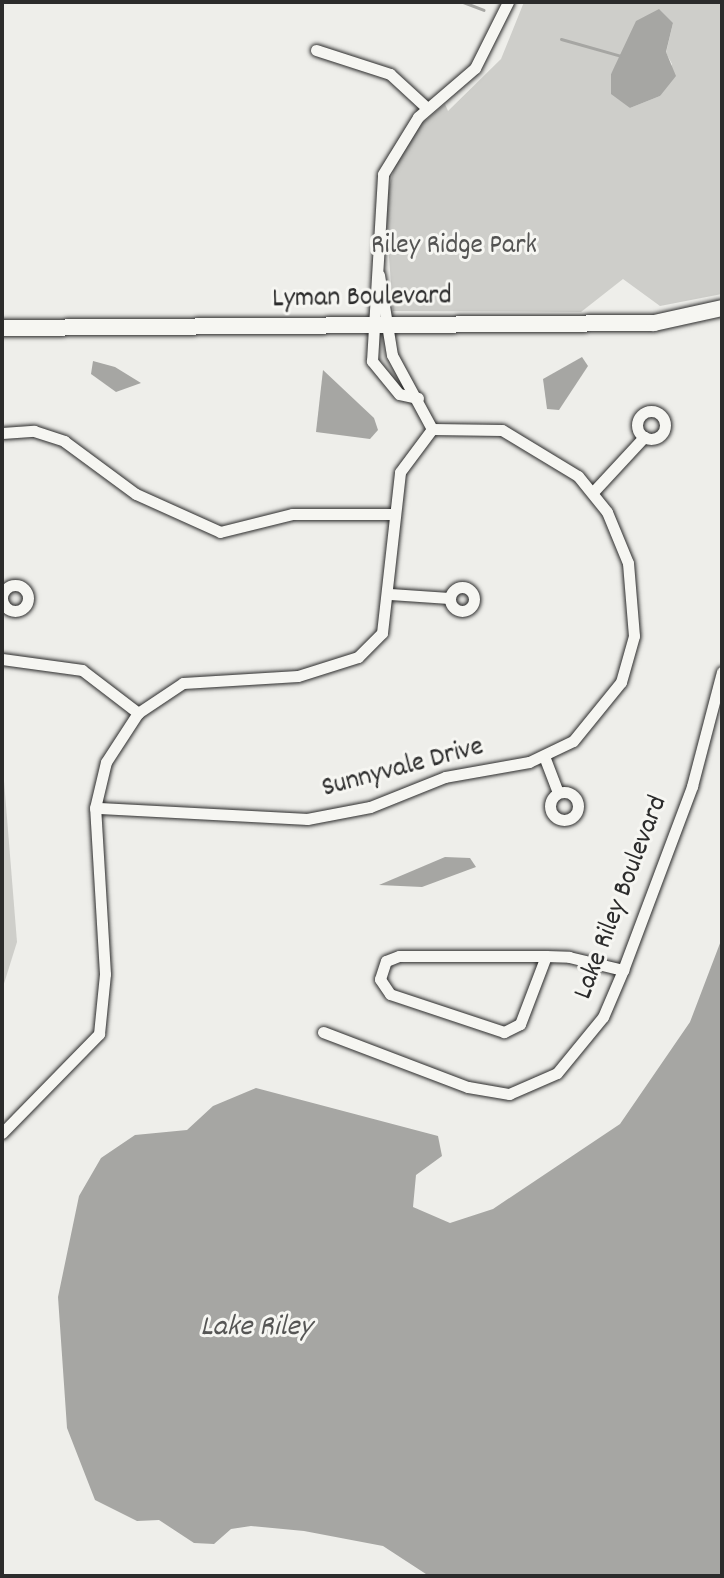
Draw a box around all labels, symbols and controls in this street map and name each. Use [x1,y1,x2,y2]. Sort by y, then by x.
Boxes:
park label: Riley Ridge Park [371,230,537,264]
street label: Lyman Boulevard [272,281,452,317]
street label: Sunnyvale Drive [319,731,487,807]
street label: Lake Riley Boulevard [568,791,676,1005]
water label: Lake Riley [200,1311,312,1347]

